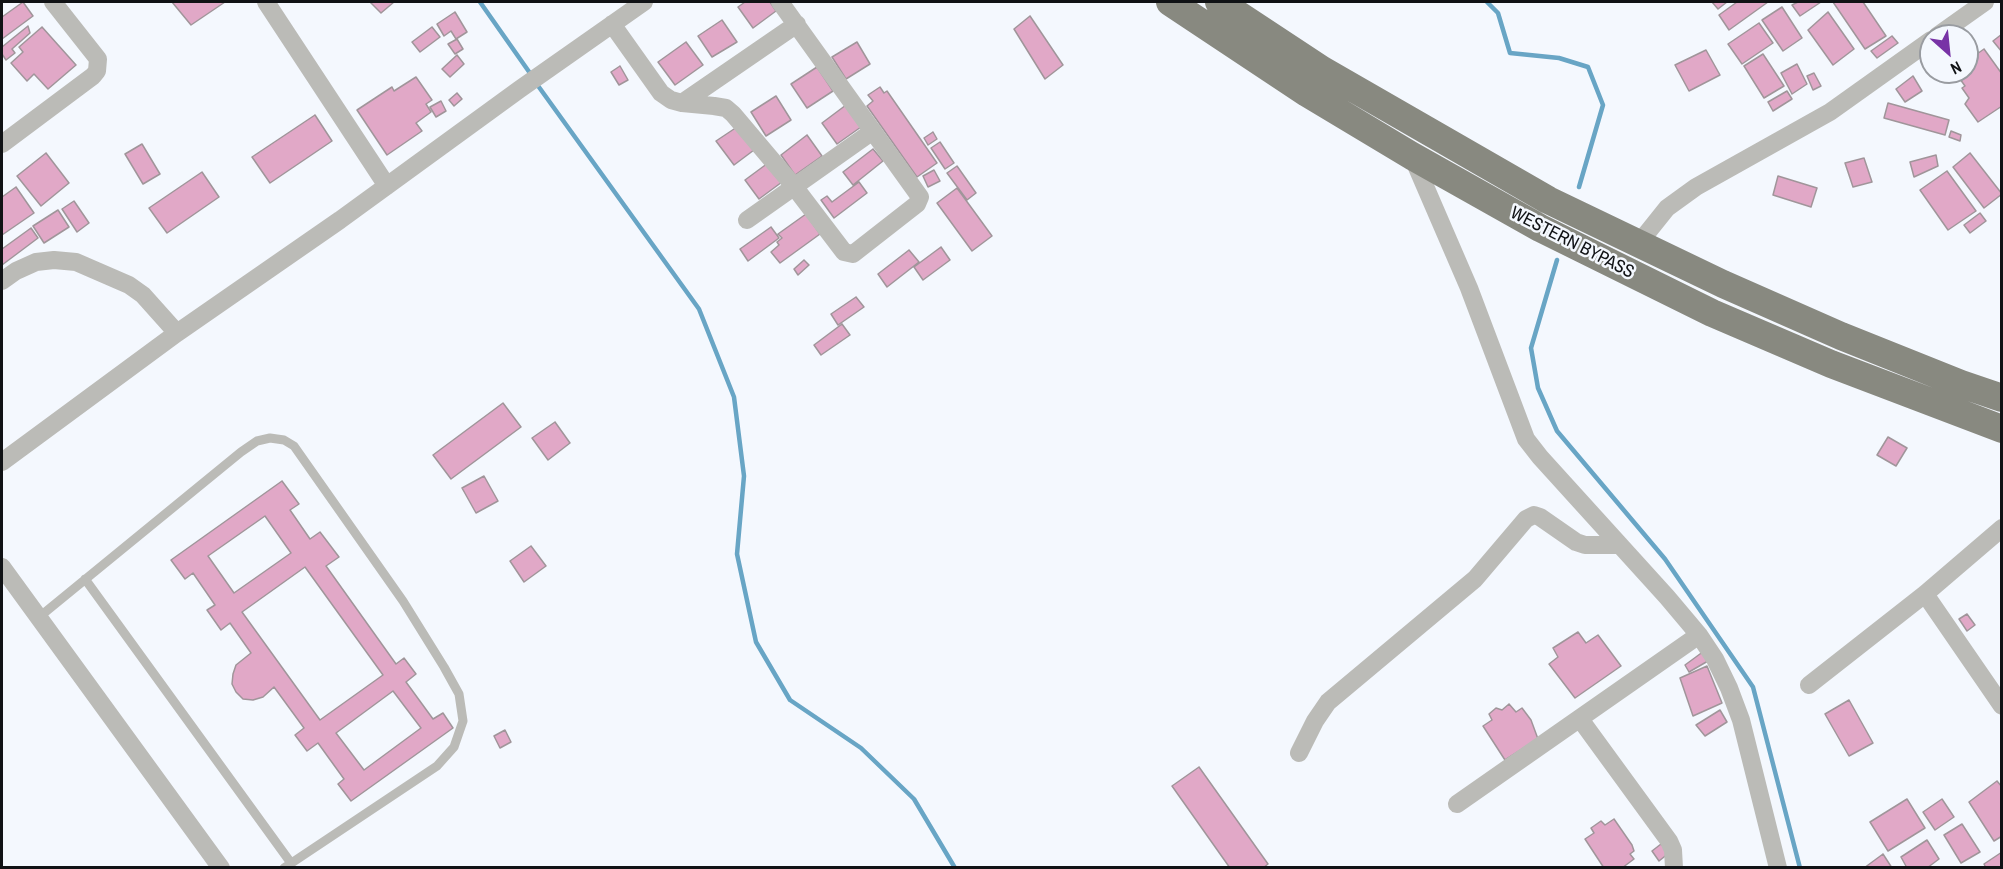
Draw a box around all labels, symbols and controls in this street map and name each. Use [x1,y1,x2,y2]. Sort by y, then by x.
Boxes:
north arrow [1919,24,1979,84]
text: N [1947,56,1965,80]
street label: WESTERN BYPASS [1507,203,1637,283]

